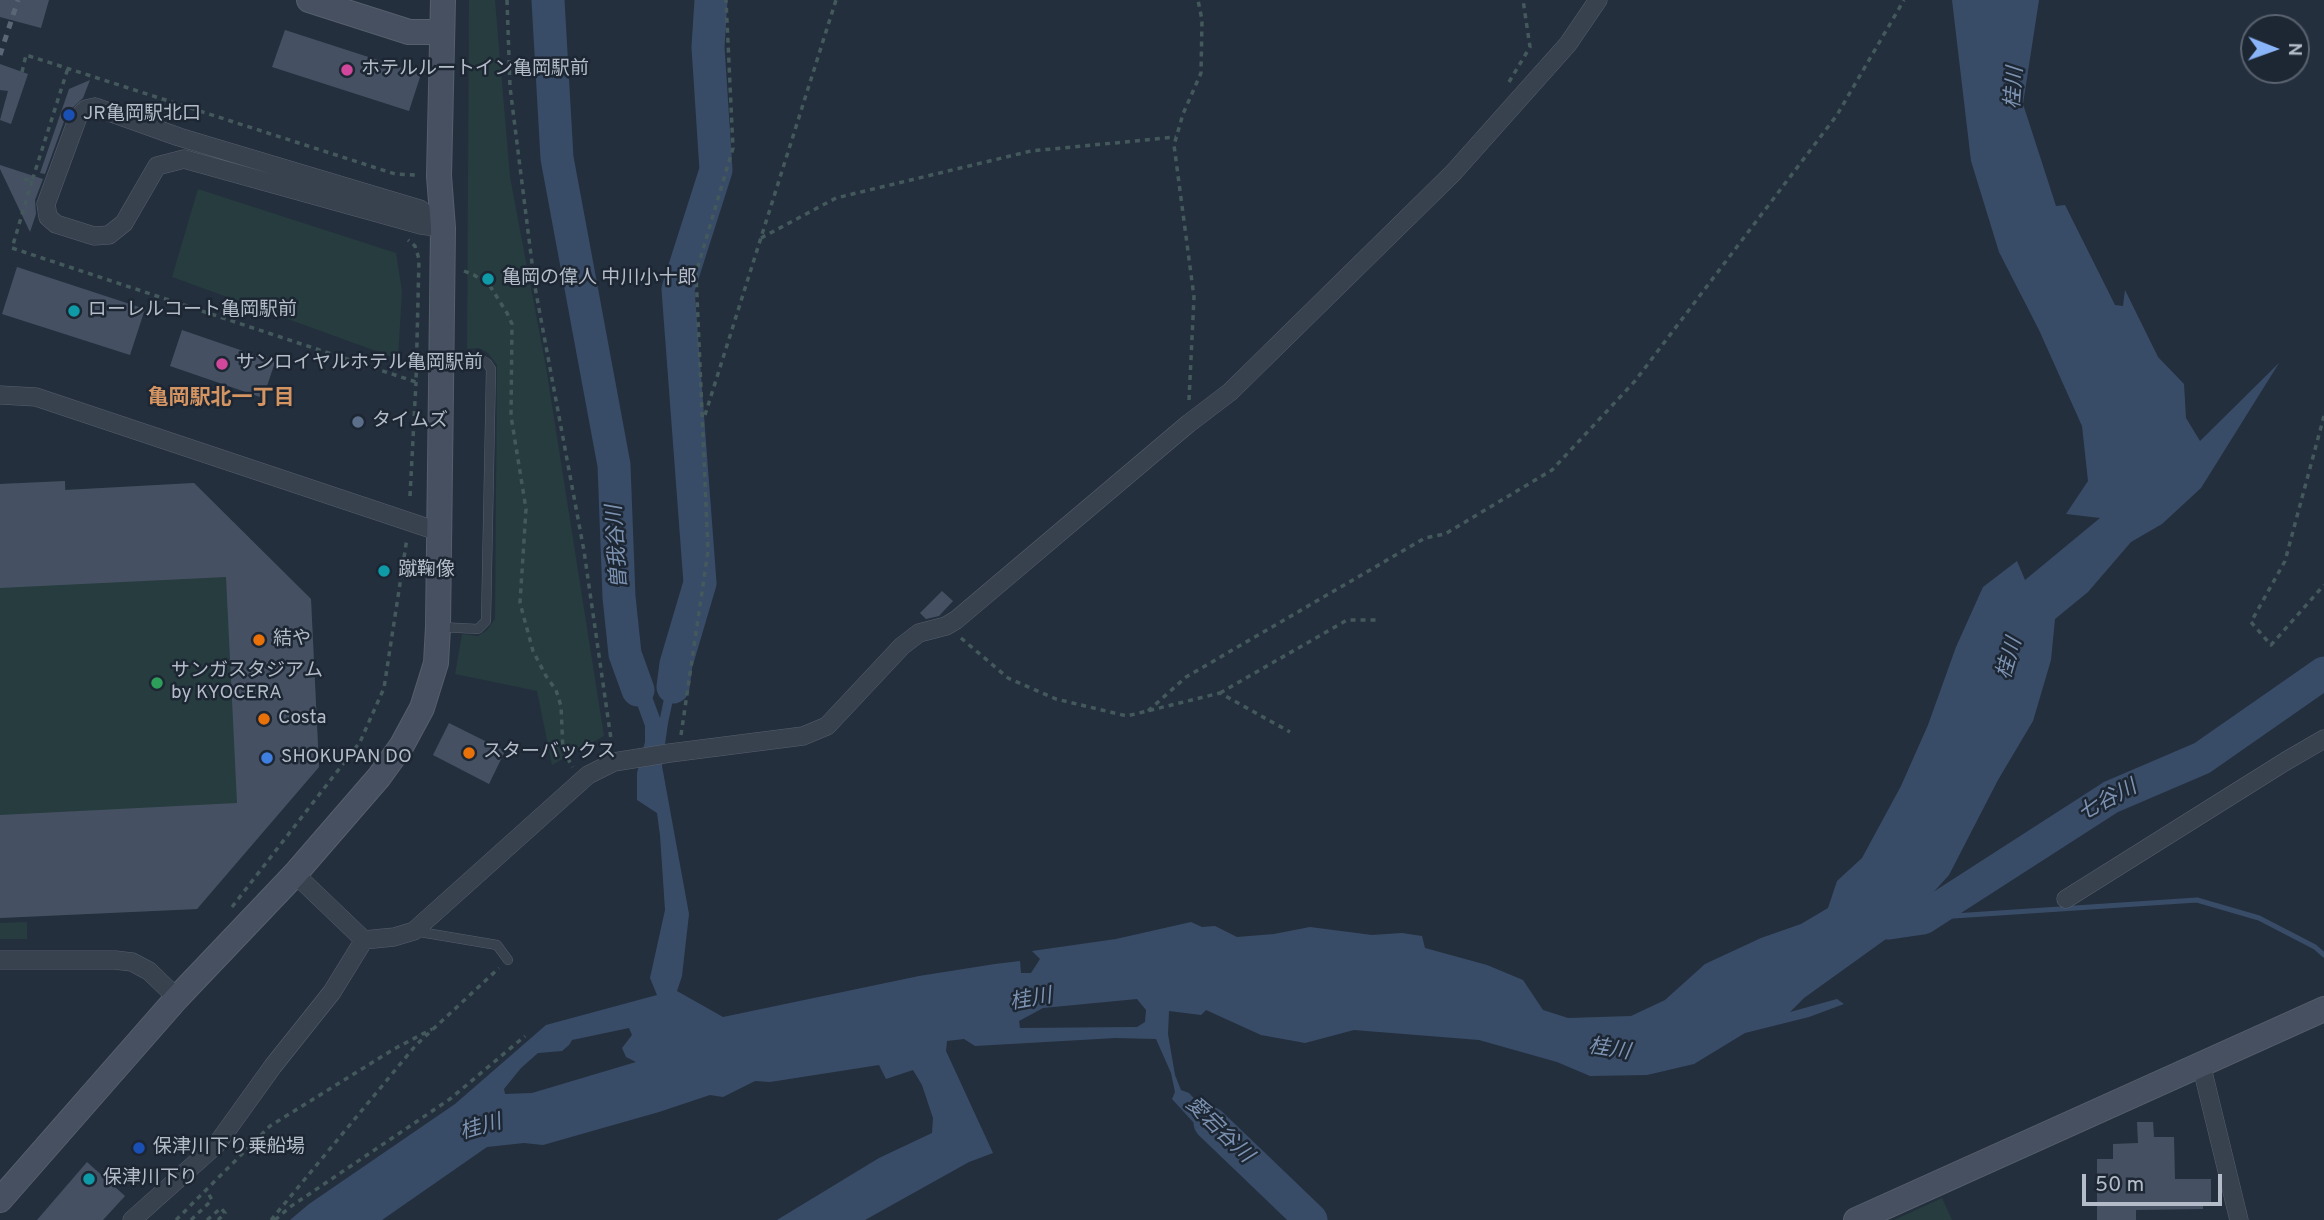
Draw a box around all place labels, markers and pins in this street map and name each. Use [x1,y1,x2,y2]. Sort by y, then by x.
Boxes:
place label: ホテルルートイン亀岡駅前 [361,59,589,81]
marker: ホテルルートイン亀岡駅前 [339,62,355,78]
place label: JR亀岡駅北口 [83,104,201,126]
marker: JR亀岡駅北口 [61,107,77,123]
place label: 亀岡の偉人 中川小十郎 [502,268,696,290]
marker: 亀岡の偉人 中川小十郎 [480,271,496,287]
place label: ローレルコート亀岡駅前 [88,300,297,322]
marker: ローレルコート亀岡駅前 [66,303,82,319]
place label: サンロイヤルホテル亀岡駅前 [236,353,483,375]
marker: サンロイヤルホテル亀岡駅前 [214,356,230,372]
place label: タイムズ [372,411,448,433]
marker: タイムズ [350,414,366,430]
place label: 蹴鞠像 [398,560,455,582]
marker: 蹴鞠像 [376,563,392,579]
place label: 結や [273,629,311,651]
marker: 結や [251,632,267,648]
place label: サンガスタジアム by KYOCERA [171,661,323,705]
marker: サンガスタジアム by KYOCERA [149,675,165,691]
place label: Costa [278,708,327,730]
marker: Costa [256,711,272,727]
place label: スターバックス [483,742,616,764]
marker: スターバックス [461,745,477,761]
place label: SHOKUPAN DO [281,747,412,769]
marker: SHOKUPAN DO [259,750,275,766]
place label: 保津川下り乗船場 [153,1137,305,1159]
marker: 保津川下り乗船場 [131,1140,147,1156]
place label: 保津川下り [103,1168,198,1190]
marker: 保津川下り [81,1171,97,1187]

